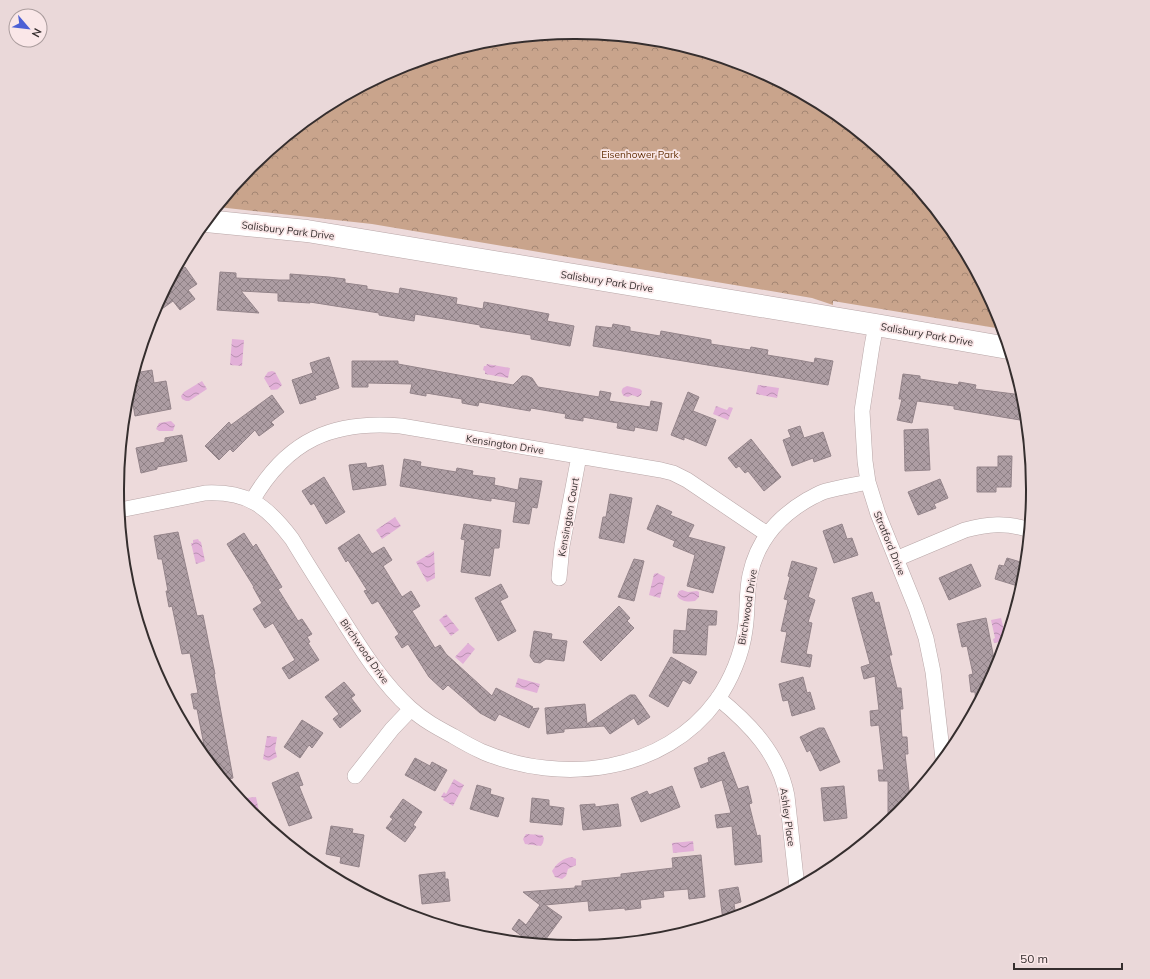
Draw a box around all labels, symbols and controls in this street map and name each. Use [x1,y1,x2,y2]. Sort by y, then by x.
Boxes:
north arrow [8,8,48,48]
text: N [29,26,45,40]
park label: Eisenhower Park [601,148,680,161]
street label: Salisbury Park Drive [241,218,335,243]
street label: Salisbury Park Drive [560,268,654,295]
street label: Salisbury Park Drive [880,320,974,349]
street label: Kensington Drive [465,432,545,457]
street label: Kensington Court [555,476,582,557]
street label: Stratford Drive [871,509,908,577]
street label: Birchwood Drive [735,568,760,646]
street label: Birchwood Drive [337,616,392,686]
street label: Ashley Place [777,787,798,847]
scale bar [1014,945,1122,971]
text: 50 m [1020,951,1048,966]

